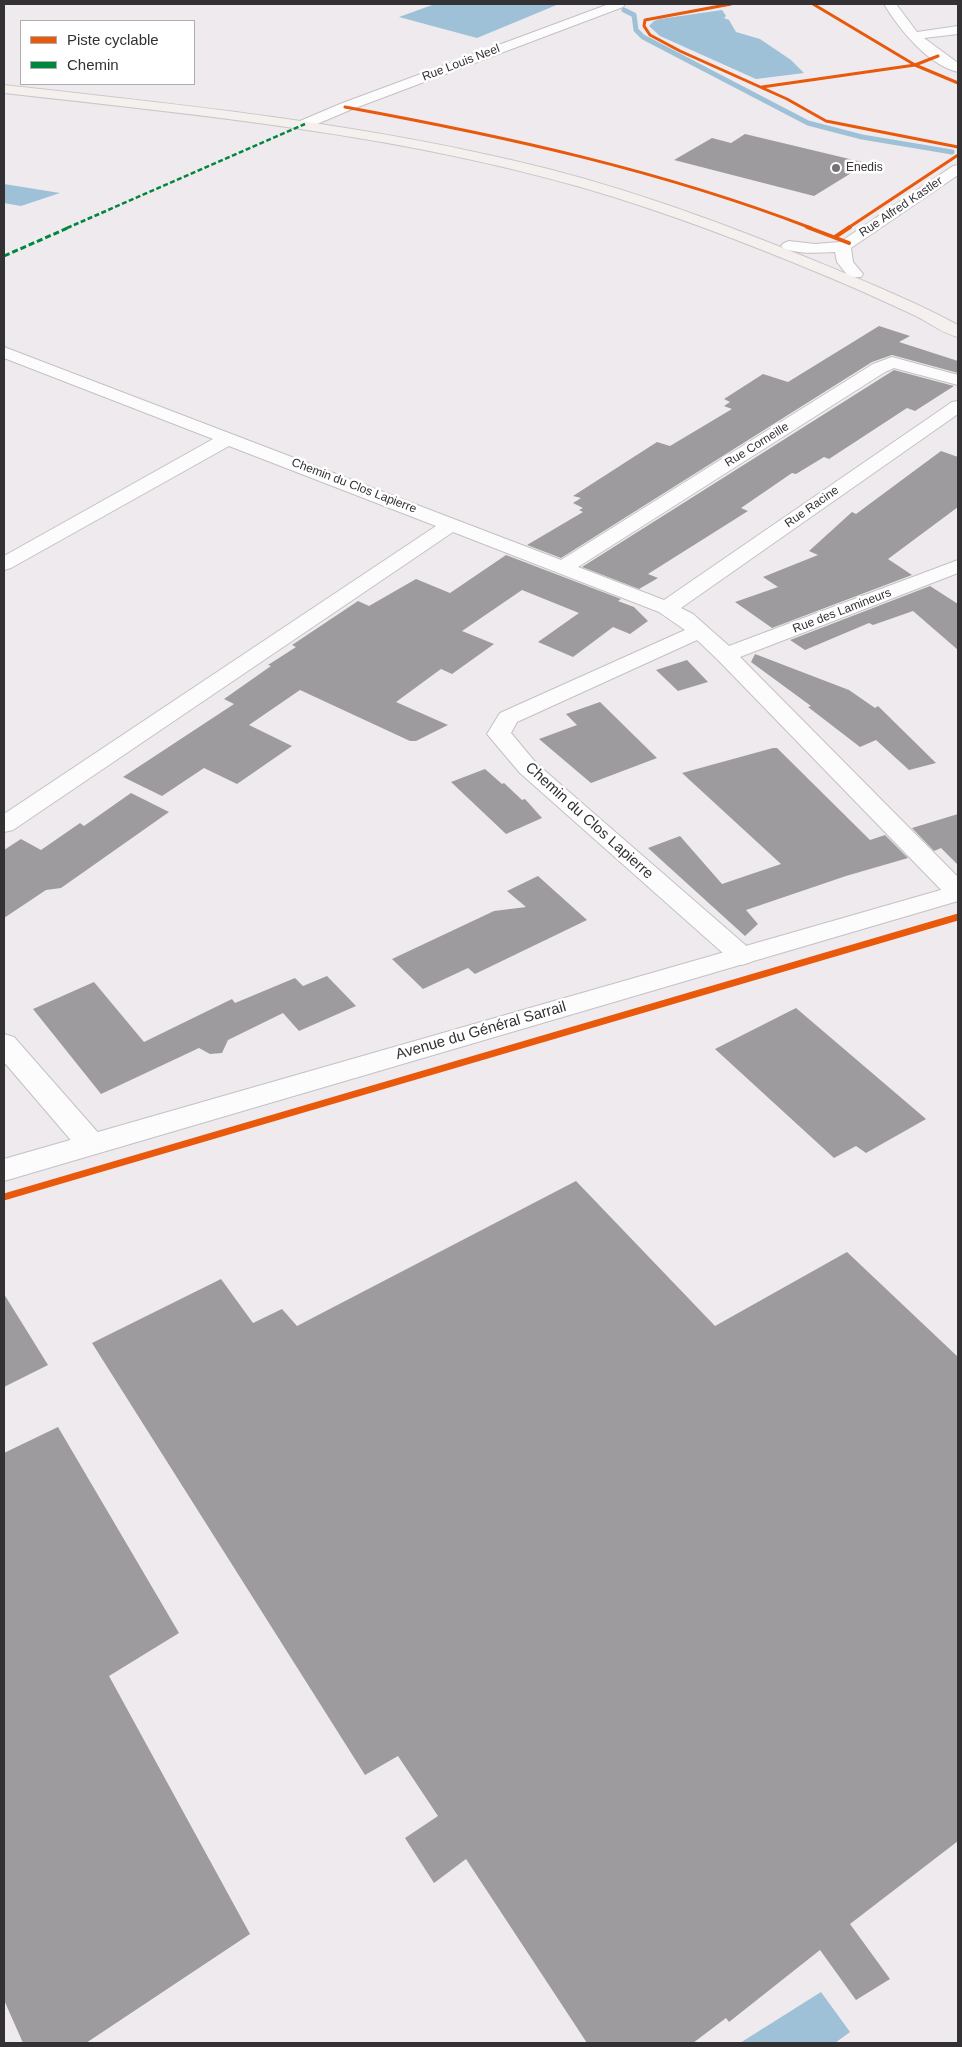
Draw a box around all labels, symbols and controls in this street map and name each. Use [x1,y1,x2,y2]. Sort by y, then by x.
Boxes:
legend [20,20,195,85]
text: Piste cyclable [67,31,159,48]
street label: Rue Louis Neel [420,42,502,84]
text: Chemin [67,56,119,73]
place label: Enedis [846,161,883,175]
marker: Enedis [830,162,842,174]
street label: Rue Alfred Kastler [857,174,945,240]
street label: Rue Corneille [722,420,792,470]
street label: Chemin du Clos Lapierre [289,455,419,517]
street label: Rue Racine [782,483,842,531]
street label: Rue des Lamineurs [791,586,893,636]
street label: Chemin du Clos Lapierre [521,759,657,883]
street label: Avenue du Général Sarrail [394,998,568,1064]

